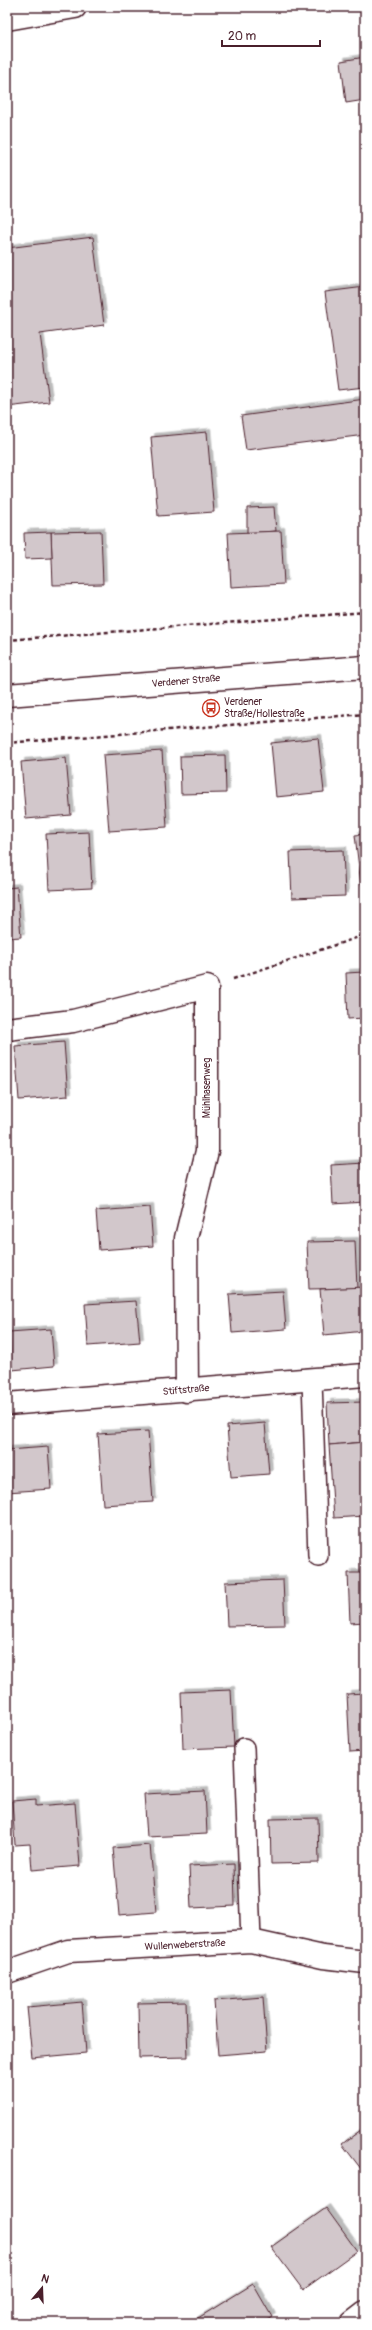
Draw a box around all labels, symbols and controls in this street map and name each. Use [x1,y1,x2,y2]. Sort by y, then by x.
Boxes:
scale bar [222,22,320,48]
text: 20 m [228,29,257,44]
street label: Verdener Straße [151,672,221,690]
place label: Verdener Straße/Hollestraße [224,696,305,720]
bus stop icon: Verdener Straße/Hollestraße [201,698,221,718]
street label: Mühlhasenweg [201,1058,213,1118]
street label: Stiftstraße [162,1382,210,1398]
street label: Wullenweberstraße [144,1937,226,1953]
north arrow [22,2268,62,2308]
text: N [39,2272,51,2287]

